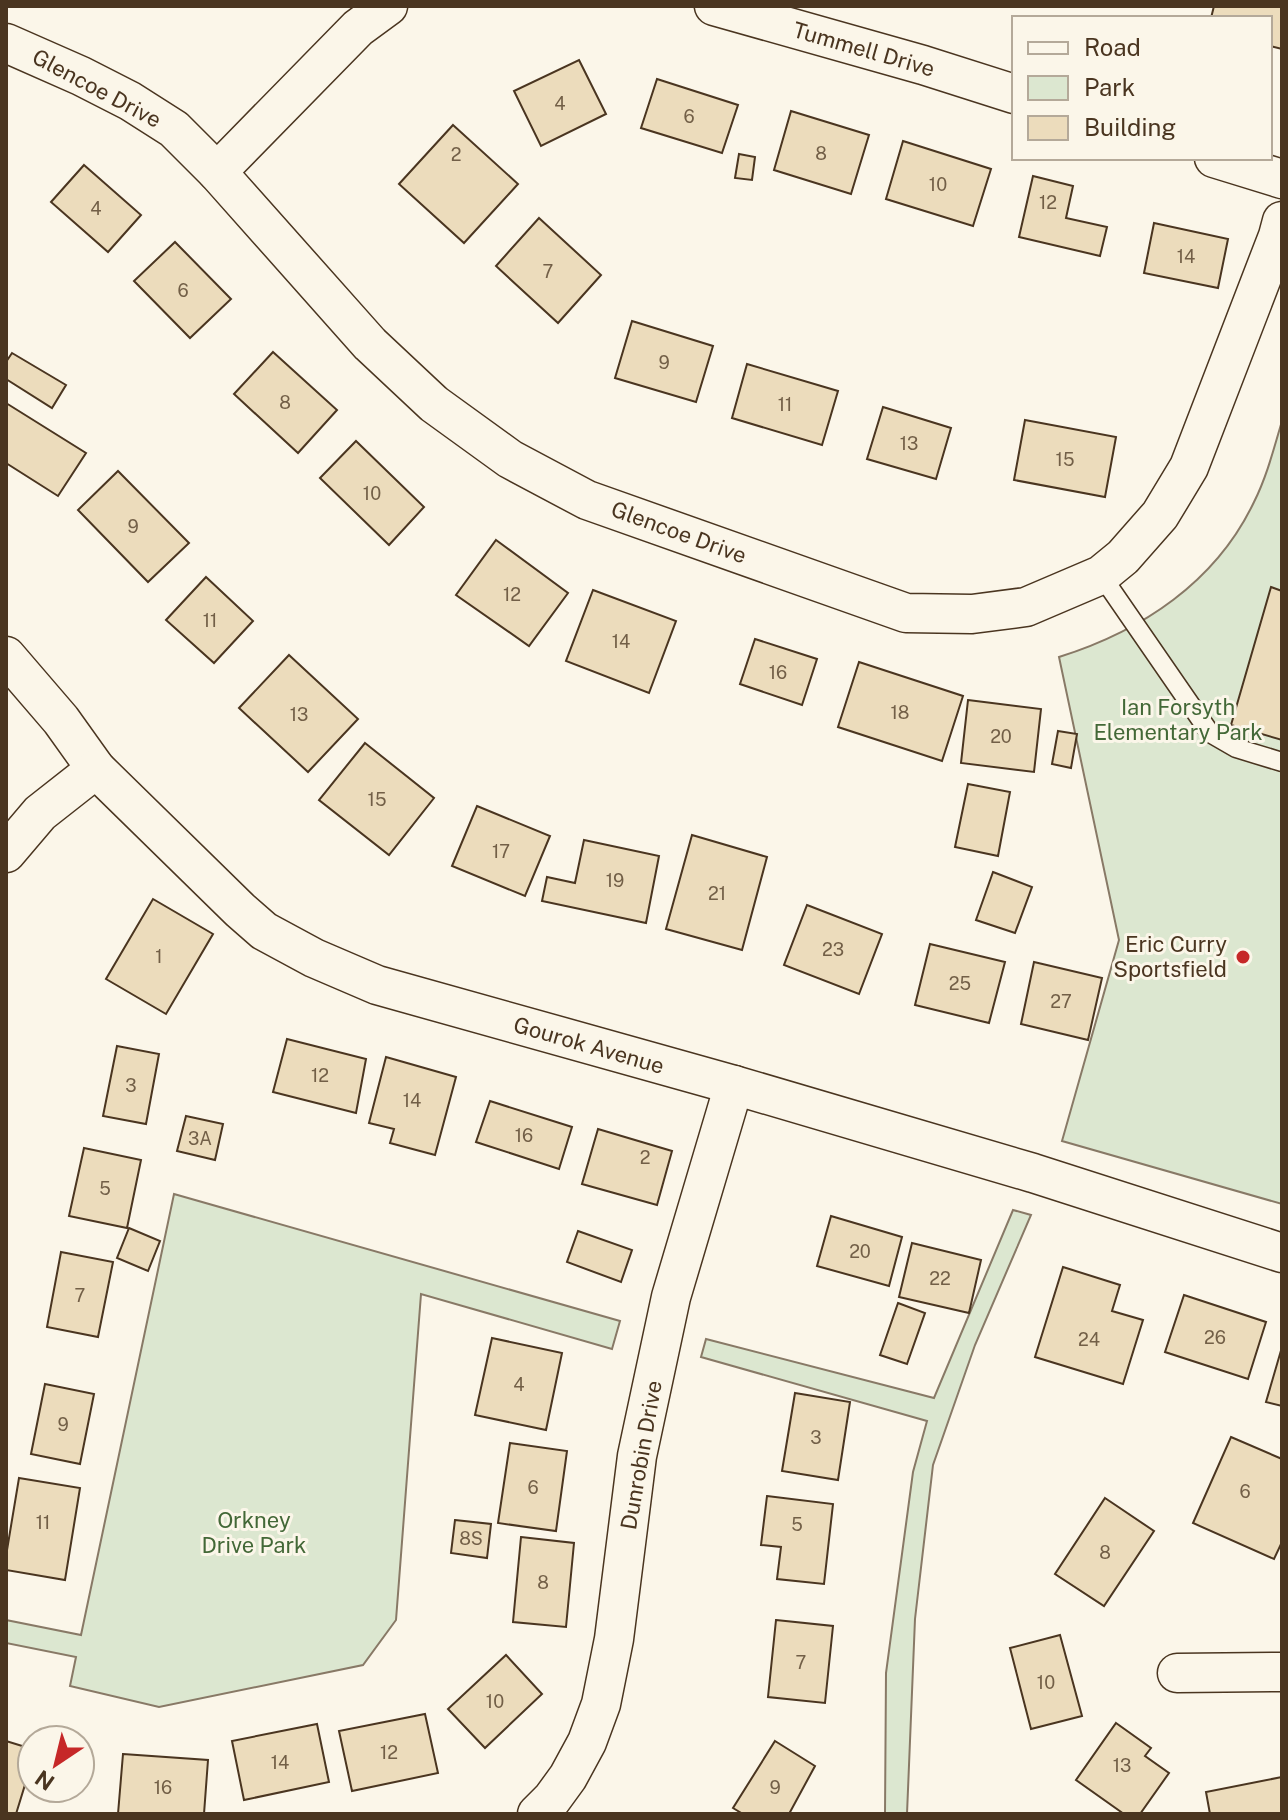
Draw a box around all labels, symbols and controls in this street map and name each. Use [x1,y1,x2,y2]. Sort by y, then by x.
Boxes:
street label: Tummell Drive [790,16,938,82]
legend [1012,16,1272,160]
text: Road [1084,33,1141,61]
street label: Glencoe Drive [28,43,166,133]
text: Park [1084,73,1135,101]
house number: 4 [554,93,566,114]
house number: 6 [683,106,695,127]
text: Building [1084,113,1176,141]
house number: 8 [815,143,827,164]
house number: 2 [451,144,461,165]
house number: 10 [929,174,947,195]
house number: 12 [1039,192,1057,213]
house number: 4 [90,198,102,219]
house number: 14 [1177,246,1195,267]
house number: 7 [543,261,553,282]
house number: 6 [177,280,189,301]
house number: 9 [658,352,670,373]
house number: 8 [279,392,291,413]
house number: 11 [778,394,792,415]
house number: 13 [900,433,918,454]
house number: 15 [1056,449,1074,470]
house number: 10 [363,483,381,504]
street label: Glencoe Drive [608,495,750,569]
house number: 9 [127,516,139,537]
house number: 12 [503,584,521,605]
house number: 11 [203,610,217,631]
house number: 14 [612,631,630,652]
house number: 16 [769,662,787,683]
park label: Ian Forsyth Elementary Park [1093,694,1263,745]
house number: 18 [891,702,909,723]
house number: 13 [290,704,308,725]
house number: 20 [990,726,1012,747]
house number: 15 [368,789,386,810]
house number: 17 [492,841,510,862]
house number: 19 [606,870,624,891]
house number: 21 [708,883,726,904]
place label: Eric Curry Sportsfield [1113,931,1227,982]
house number: 23 [822,939,844,960]
house number: 1 [155,946,163,967]
marker: Eric Curry Sportsfield [1234,948,1252,966]
house number: 25 [949,973,971,994]
house number: 27 [1050,991,1072,1012]
street label: Gourok Avenue [511,1011,667,1079]
house number: 12 [311,1065,329,1086]
house number: 3 [125,1075,137,1096]
house number: 14 [403,1090,421,1111]
house number: 16 [515,1125,533,1146]
house number: 3A [188,1128,212,1149]
house number: 2 [640,1147,650,1168]
house number: 5 [99,1178,111,1199]
house number: 20 [849,1241,871,1262]
house number: 22 [929,1268,951,1289]
house number: 7 [75,1285,85,1306]
house number: 26 [1204,1327,1226,1348]
house number: 24 [1078,1329,1100,1350]
house number: 4 [513,1374,525,1395]
street label: Dunrobin Drive [615,1378,667,1532]
house number: 9 [57,1414,69,1435]
house number: 3 [810,1427,822,1448]
house number: 6 [527,1477,539,1498]
house number: 6 [1239,1481,1251,1502]
park label: Orkney Drive Park [202,1507,306,1558]
house number: 11 [36,1512,50,1533]
house number: 5 [791,1514,803,1535]
house number: 8S [459,1528,483,1549]
house number: 8 [1099,1542,1111,1563]
house number: 8 [537,1572,549,1593]
house number: 7 [796,1652,806,1673]
house number: 10 [1037,1672,1055,1693]
house number: 10 [486,1691,504,1712]
north arrow [16,1724,96,1804]
house number: 12 [380,1742,398,1763]
house number: 14 [271,1752,289,1773]
house number: 13 [1113,1755,1131,1776]
text: N [30,1765,59,1796]
house number: 16 [154,1777,172,1798]
house number: 9 [769,1777,781,1798]

